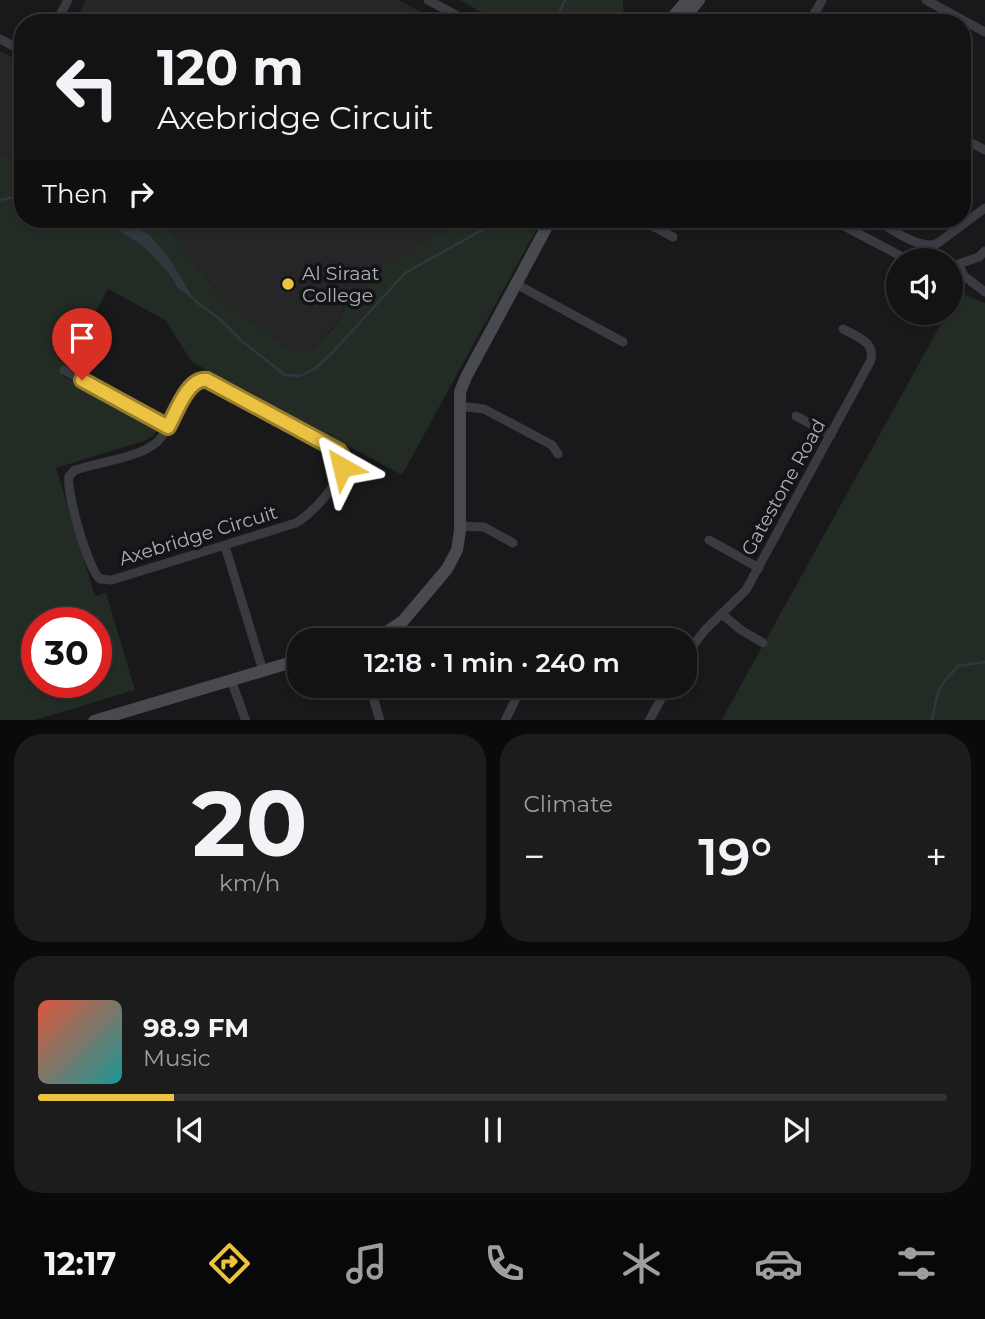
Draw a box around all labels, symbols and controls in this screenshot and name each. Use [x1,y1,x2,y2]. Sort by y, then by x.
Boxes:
text: 120 m [157,38,304,97]
icon: left [42,42,133,133]
text: Axebridge Circuit [157,98,434,137]
icon: right [122,175,160,213]
text: Then [42,178,108,210]
map controls [886,248,963,325]
button: sound [886,248,963,325]
place label: Al Siraat College [302,262,380,307]
marker: Al Siraat College [280,276,296,292]
pin [52,308,112,380]
icon: arrive [63,319,101,357]
street label: Gatestone Road [736,415,830,559]
position arrow [305,430,379,504]
street label: Axebridge Circuit [116,500,280,570]
speed limit sign: 30 [21,607,112,698]
text: 12:18 · 1 min · 240 m [364,647,620,679]
text: 20 [192,768,307,879]
text: Climate [524,790,613,818]
text: 19° [698,825,772,888]
text: − [524,833,545,880]
text: + [925,833,947,880]
text: km/h [219,869,280,897]
text: 98.9 FM [143,1012,249,1044]
text: Music [143,1044,211,1072]
icon: previous [171,1111,209,1149]
icon: pause [474,1111,512,1149]
icon: next [777,1111,815,1149]
icon: directions [205,1239,254,1288]
icon: music [342,1239,391,1288]
icon: phone [480,1239,529,1288]
icon: climate [617,1239,666,1288]
icon: car [754,1239,803,1288]
icon: filters [892,1239,941,1288]
text: 12:17 [44,1244,116,1283]

